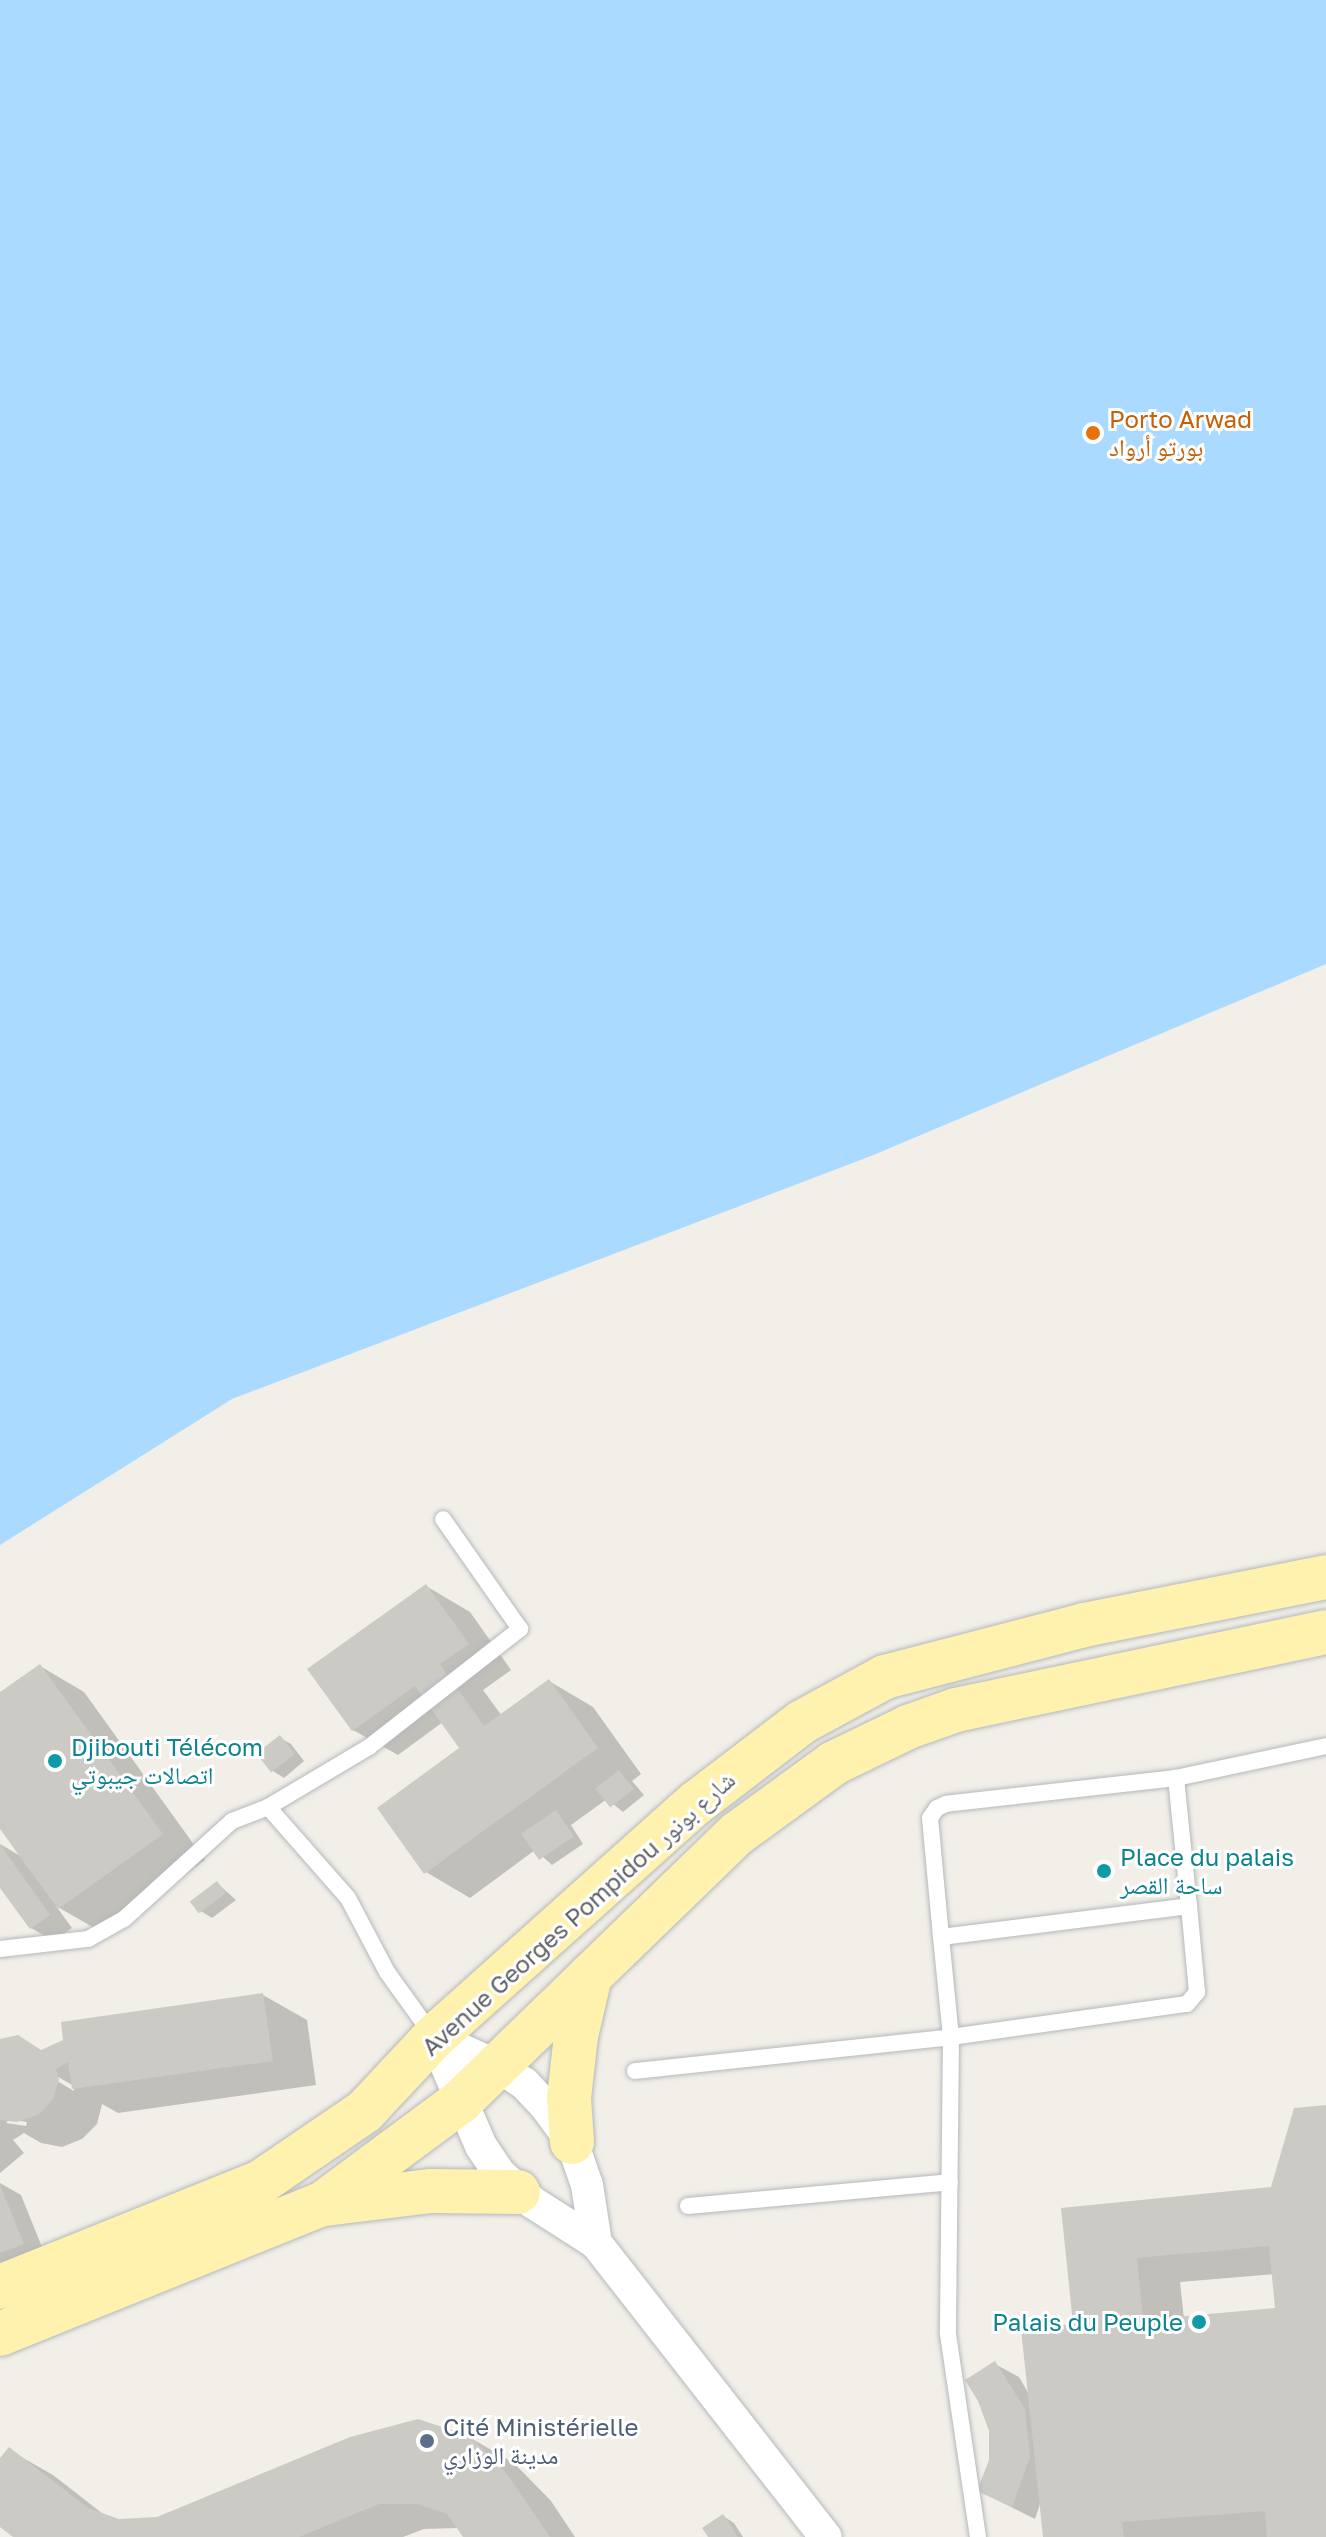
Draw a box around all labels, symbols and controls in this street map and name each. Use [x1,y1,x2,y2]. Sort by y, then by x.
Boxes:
place label: Porto Arwad بورتو أرواد [1109,405,1252,461]
marker: Porto Arwad بورتو أرواد [1084,424,1102,442]
place label: Djibouti Télécom اتصالات جيبوتي [71,1733,263,1789]
marker: Djibouti Télécom اتصالات جيبوتي [46,1752,64,1770]
street label: Avenue Georges Pompidou شارع بونور [416,1765,740,2061]
place label: Place du palais ساحة القصر [1120,1843,1294,1899]
marker: Place du palais ساحة القصر [1095,1862,1113,1880]
place label: Palais du Peuple [992,2308,1183,2336]
marker: Palais du Peuple [1190,2313,1208,2331]
place label: Cité Ministérielle مدينة الوزاري [443,2413,639,2469]
marker: Cité Ministérielle مدينة الوزاري [418,2432,436,2450]

